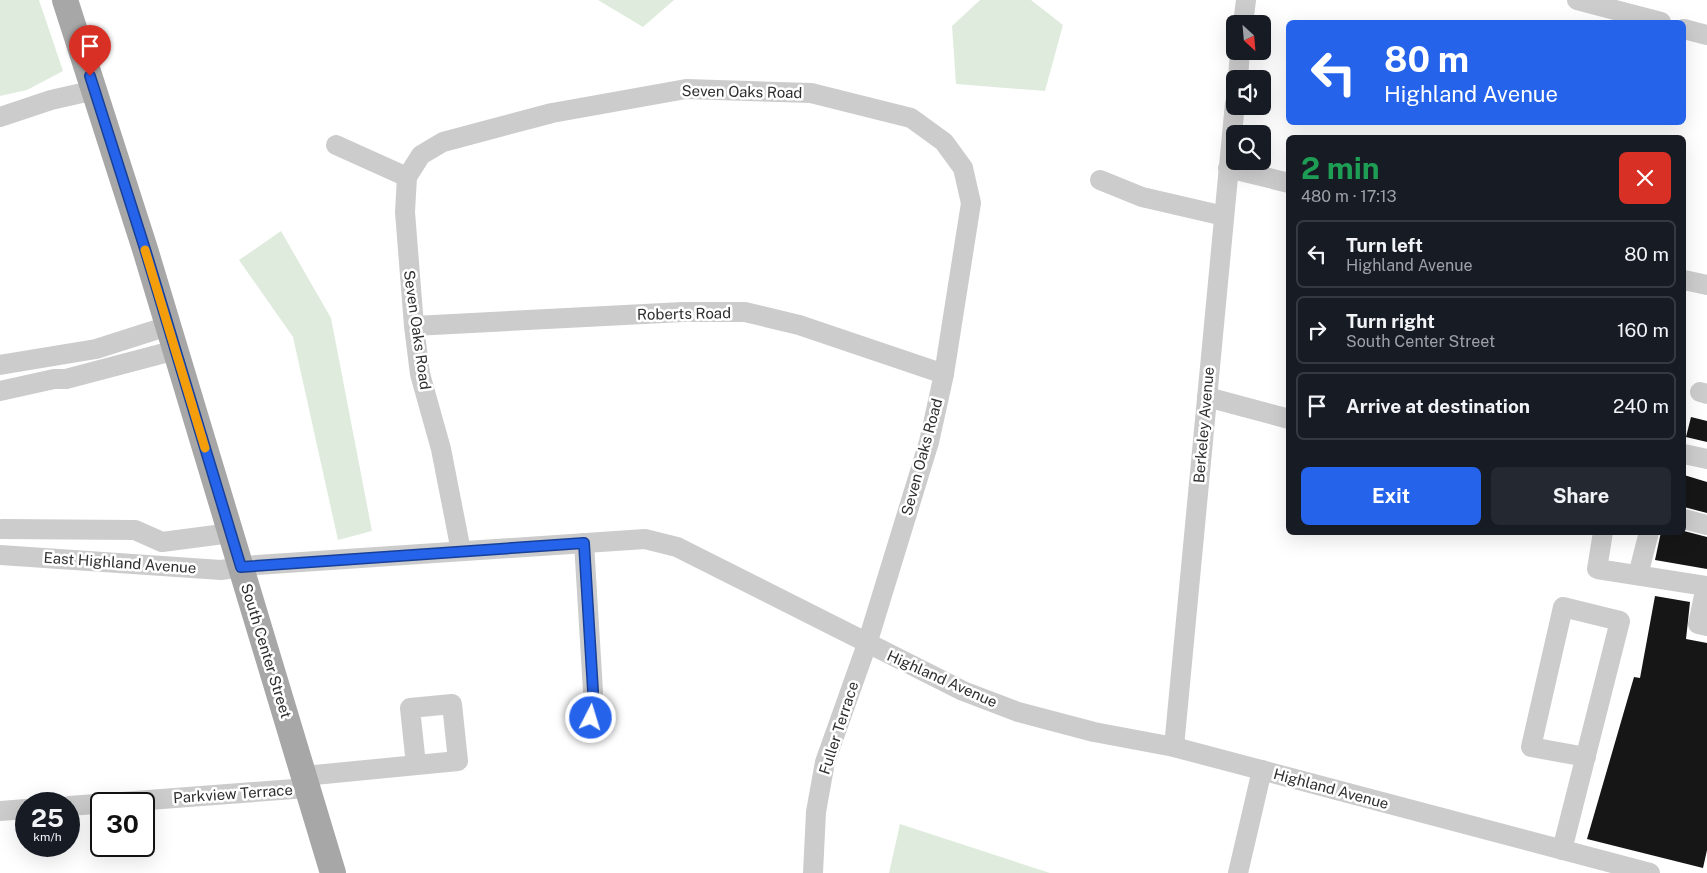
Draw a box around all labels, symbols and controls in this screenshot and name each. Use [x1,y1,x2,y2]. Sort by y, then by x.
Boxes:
north arrow [1226,15,1271,60]
map controls [1226,15,1271,170]
pin [69,25,111,76]
icon: arrive [76,32,104,60]
text: 80 m [1384,39,1469,80]
icon: left [1301,40,1366,105]
button: sound [1226,70,1271,115]
text: Highland Avenue [1384,81,1558,107]
street label: Seven Oaks Road [682,82,803,101]
button: search [1226,125,1271,170]
text: 2 min [1301,150,1380,186]
button: close [1619,152,1671,204]
text: 480 m · 17:13 [1301,187,1397,206]
text: Turn left [1346,234,1423,256]
icon: left [1303,240,1331,268]
text: 80 m [1624,243,1669,265]
text: Highland Avenue [1346,256,1473,275]
street label: Seven Oaks Road [401,269,434,391]
street label: Roberts Road [637,304,731,323]
text: Turn right [1346,310,1435,332]
icon: right [1303,316,1331,344]
text: 160 m [1617,319,1669,341]
text: South Center Street [1346,332,1495,351]
street label: Berkeley Avenue [1190,366,1217,484]
icon: arrive [1303,392,1331,420]
text: Arrive at destination [1346,395,1530,417]
text: 240 m [1613,395,1669,417]
street label: Seven Oaks Road [898,396,945,517]
button: Exit [1301,467,1481,525]
button: Share [1491,467,1671,525]
street label: East Highland Avenue [43,549,197,576]
street label: South Center Street [238,581,295,720]
street label: Highland Avenue [885,647,1000,710]
street label: Fuller Terrace [815,679,862,776]
position arrow [564,691,616,743]
street label: Highland Avenue [1272,765,1391,812]
street label: Parkview Terrace [173,781,293,806]
speed limit sign: 30 [90,792,155,857]
text: 25 [31,803,64,833]
text: km/h [33,830,62,844]

